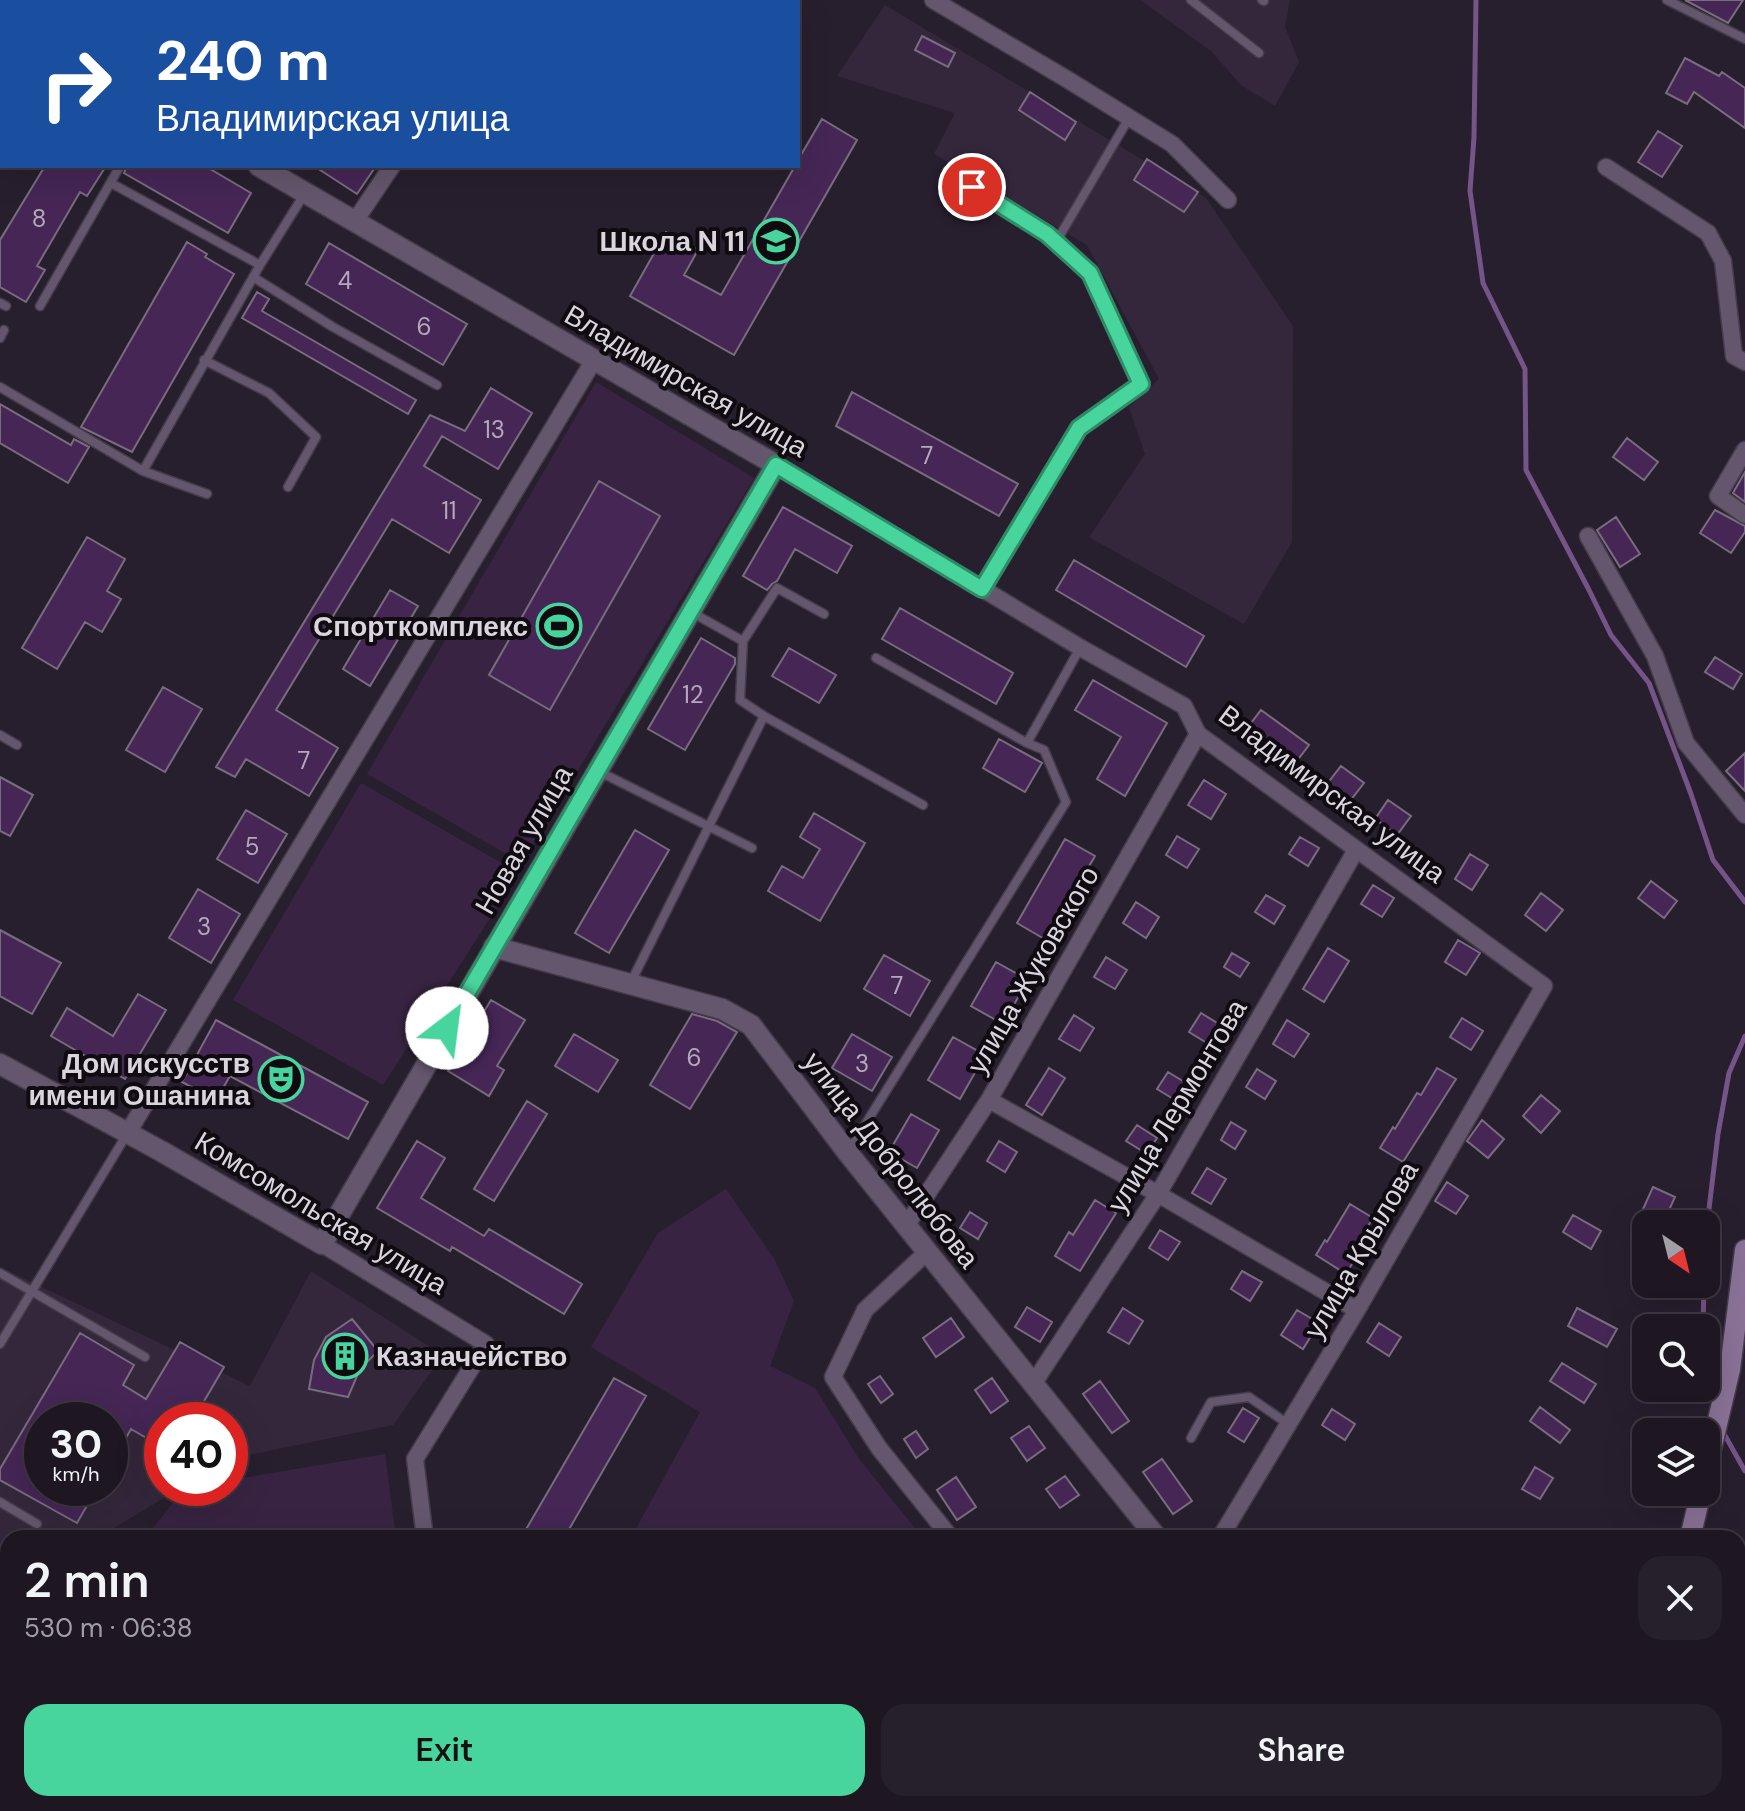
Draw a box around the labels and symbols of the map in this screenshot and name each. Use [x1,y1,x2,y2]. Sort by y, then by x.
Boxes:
pin [938,153,1006,221]
house number: 8 [32,203,46,234]
school or university icon: Школа N 11 [752,217,800,265]
place label: Школа N 11 [599,223,745,260]
house number: 4 [338,265,352,296]
street label: Владимирская улица [558,296,815,466]
house number: 6 [416,311,432,342]
house number: 13 [483,414,505,445]
house number: 7 [921,440,933,471]
house number: 11 [442,495,456,526]
sports icon: Спорткомплекс [535,602,583,650]
place label: Спорткомплекс [313,608,528,645]
house number: 12 [682,679,704,710]
street label: Владимирская улица [1211,696,1453,892]
house number: 7 [298,745,310,776]
street label: Новая улица [467,759,582,921]
house number: 5 [245,831,259,862]
street label: улица Жуковского [958,859,1108,1081]
house number: 3 [197,911,211,942]
house number: 7 [891,970,903,1001]
position arrow [405,986,489,1070]
street label: улица Лермонтова [1099,992,1256,1219]
house number: 6 [686,1042,702,1073]
street label: улица Добролюбова [795,1044,987,1276]
place label: Дом искусств имени Ошанина [28,1045,250,1114]
house number: 3 [855,1048,869,1079]
theatre icon: Дом искусств имени Ошанина [257,1055,305,1103]
street label: Комсомольская улица [188,1123,454,1303]
street label: улица Крылова [1295,1154,1427,1345]
north arrow [1632,1210,1720,1298]
building icon: Казначейство [321,1332,369,1380]
place label: Казначейство [376,1338,567,1375]
speed limit sign: 40 [144,1402,248,1506]

